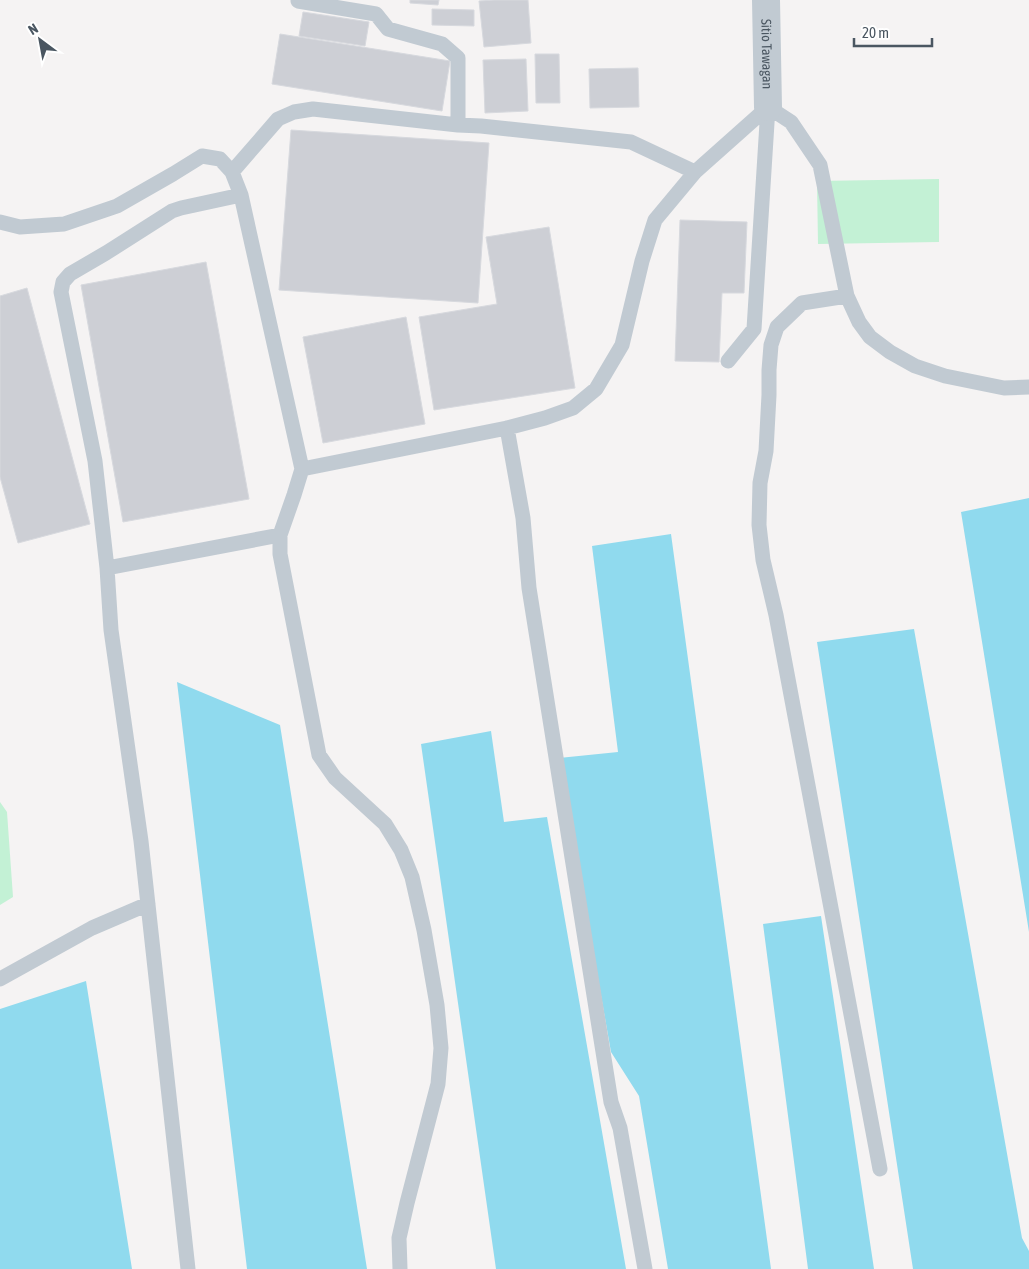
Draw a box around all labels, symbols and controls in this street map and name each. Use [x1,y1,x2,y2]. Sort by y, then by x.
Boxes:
north arrow [15,15,65,65]
scale bar [854,15,932,47]
street label: Sitio Tawagan [758,19,776,89]
text: N [25,20,41,38]
text: 20 m [862,24,889,41]

